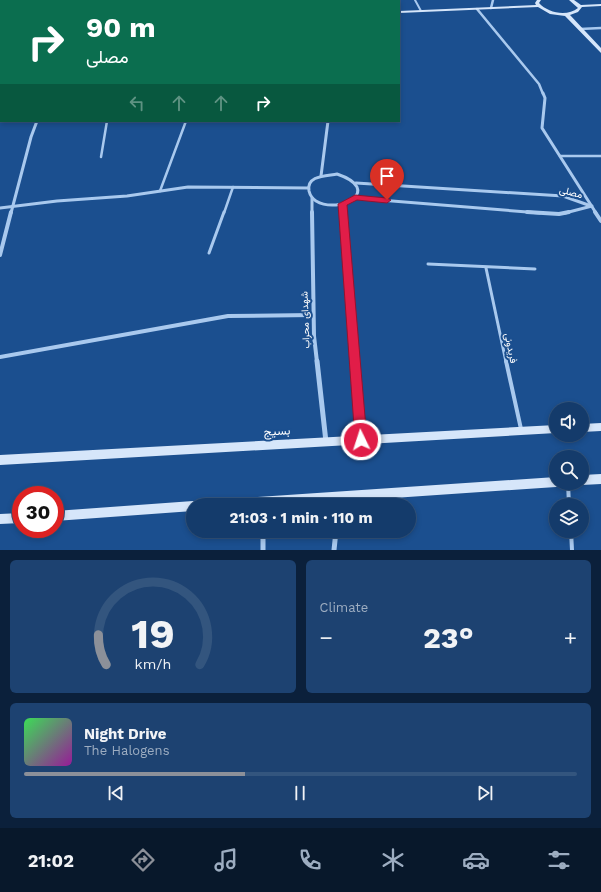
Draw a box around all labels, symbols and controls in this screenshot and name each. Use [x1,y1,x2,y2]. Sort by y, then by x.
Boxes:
text: 90 m [86,11,156,44]
icon: right [20,16,72,68]
text: مصلی [86,46,128,67]
icon: left [126,92,148,114]
icon: ahead [168,92,190,114]
icon: ahead [210,92,232,114]
icon: right [252,92,274,114]
pin [370,159,404,200]
icon: arrive [376,165,398,187]
street label: مصلی [558,184,584,201]
street label: شهدای محراب [298,291,312,349]
street label: فریدونی [501,332,520,365]
map controls [549,402,589,538]
button: sound [549,402,589,442]
position arrow [340,419,382,461]
street label: بسیج [263,423,291,441]
button: search [549,450,589,490]
speed limit sign: 30 [12,486,64,538]
button: layers [549,498,589,538]
text: 21:03 · 1 min · 110 m [229,509,373,527]
text: Climate [320,600,368,615]
text: 19 [131,608,175,657]
text: 23° [423,620,474,655]
text: − [320,625,333,650]
text: + [564,625,577,650]
text: km/h [134,655,171,671]
text: Night Drive [84,725,167,743]
text: The Halogens [84,743,170,758]
icon: previous [105,782,127,804]
icon: pause [289,782,311,804]
icon: next [474,782,496,804]
icon: directions [129,846,157,874]
icon: music [212,846,240,874]
icon: phone [296,846,324,874]
icon: climate [379,846,407,874]
icon: car [462,846,490,874]
icon: filters [545,846,573,874]
text: 21:02 [28,850,74,871]

